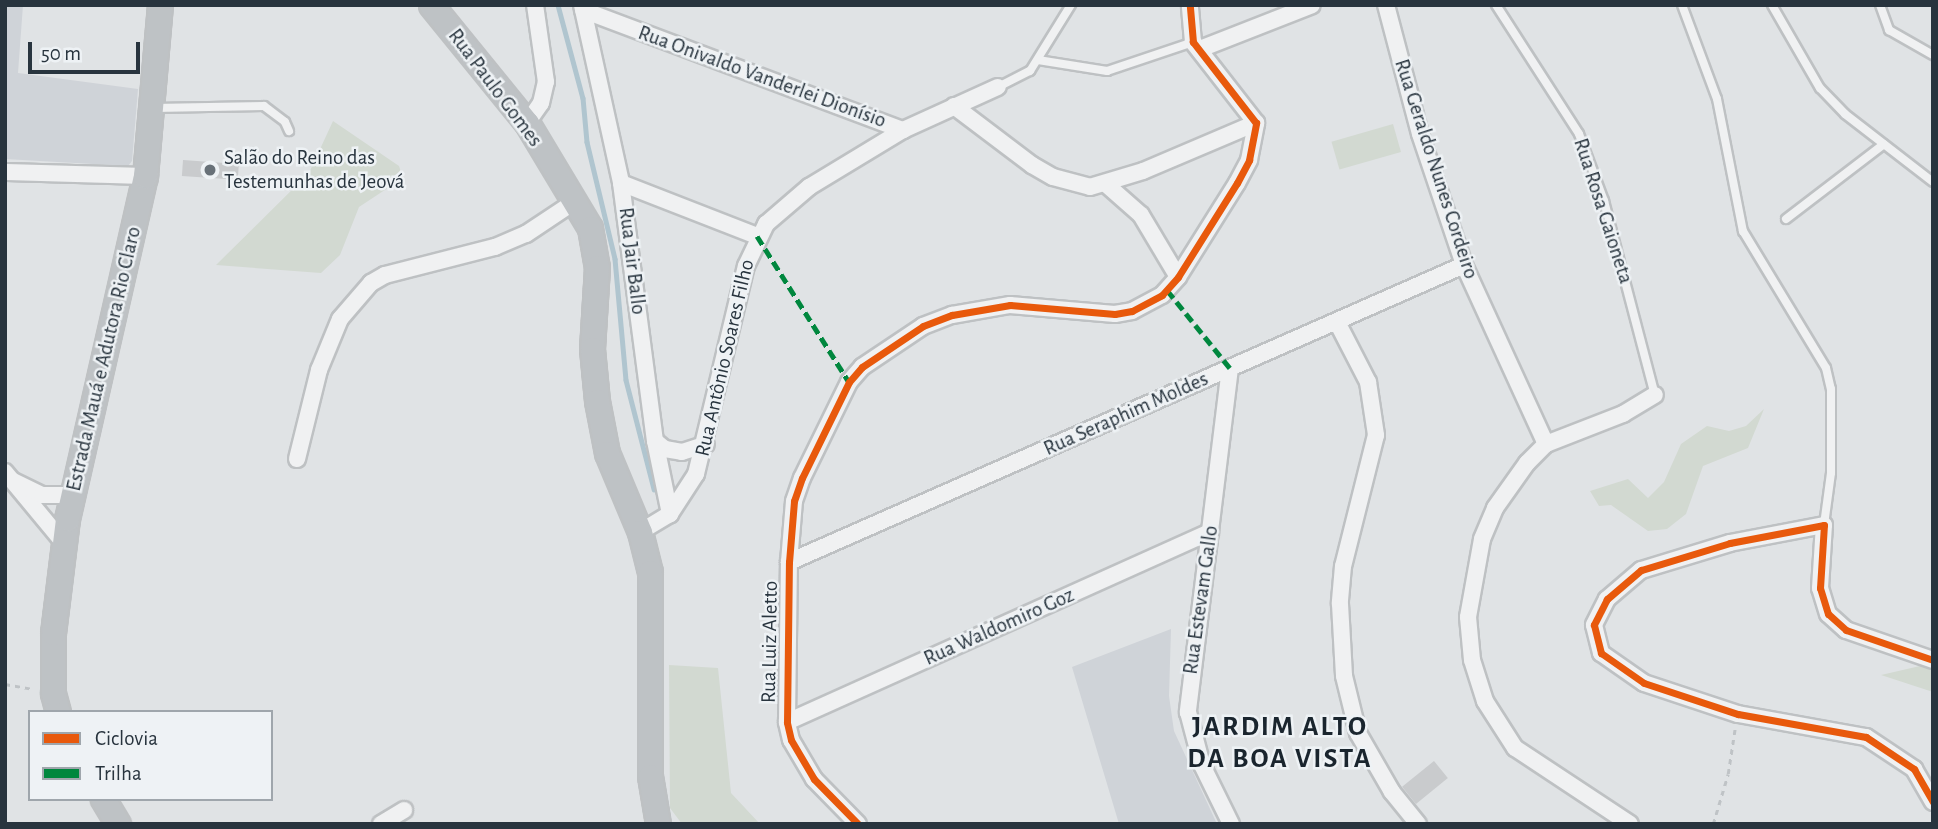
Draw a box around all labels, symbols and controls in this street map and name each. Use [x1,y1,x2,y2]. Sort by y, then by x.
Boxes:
street label: Rua Onivaldo Vanderlei Dionísio [635,20,889,134]
street label: Rua Paulo Gomes [442,24,548,152]
scale bar [32,28,144,72]
text: 50 m [41,43,81,64]
street label: Rua Geraldo Nunes Cordeiro [1389,56,1483,282]
street label: Rua Rosa Gaioneta [1568,135,1638,287]
place label: Salão do Reino das Testemunhas de Jeová [224,145,404,195]
marker: Salão do Reino das Testemunhas de Jeová [202,162,218,178]
street label: Rua Jair Ballo [613,206,651,316]
street label: Estrada Mauá e Adutora Rio Claro [61,224,147,494]
street label: Rua Antônio Soares Filho [690,257,760,459]
street label: Rua Seraphim Moldes [1040,366,1212,462]
street label: Rua Estevam Gallo [1178,524,1224,676]
street label: Rua Luiz Aletto [756,581,784,703]
street label: Rua Waldomiro Goz [920,583,1078,671]
legend [28,710,273,801]
district label: JARDIM ALTO DA BOA VISTA [1189,710,1371,776]
text: Ciclovia [95,728,158,749]
text: Trilha [95,763,142,784]

